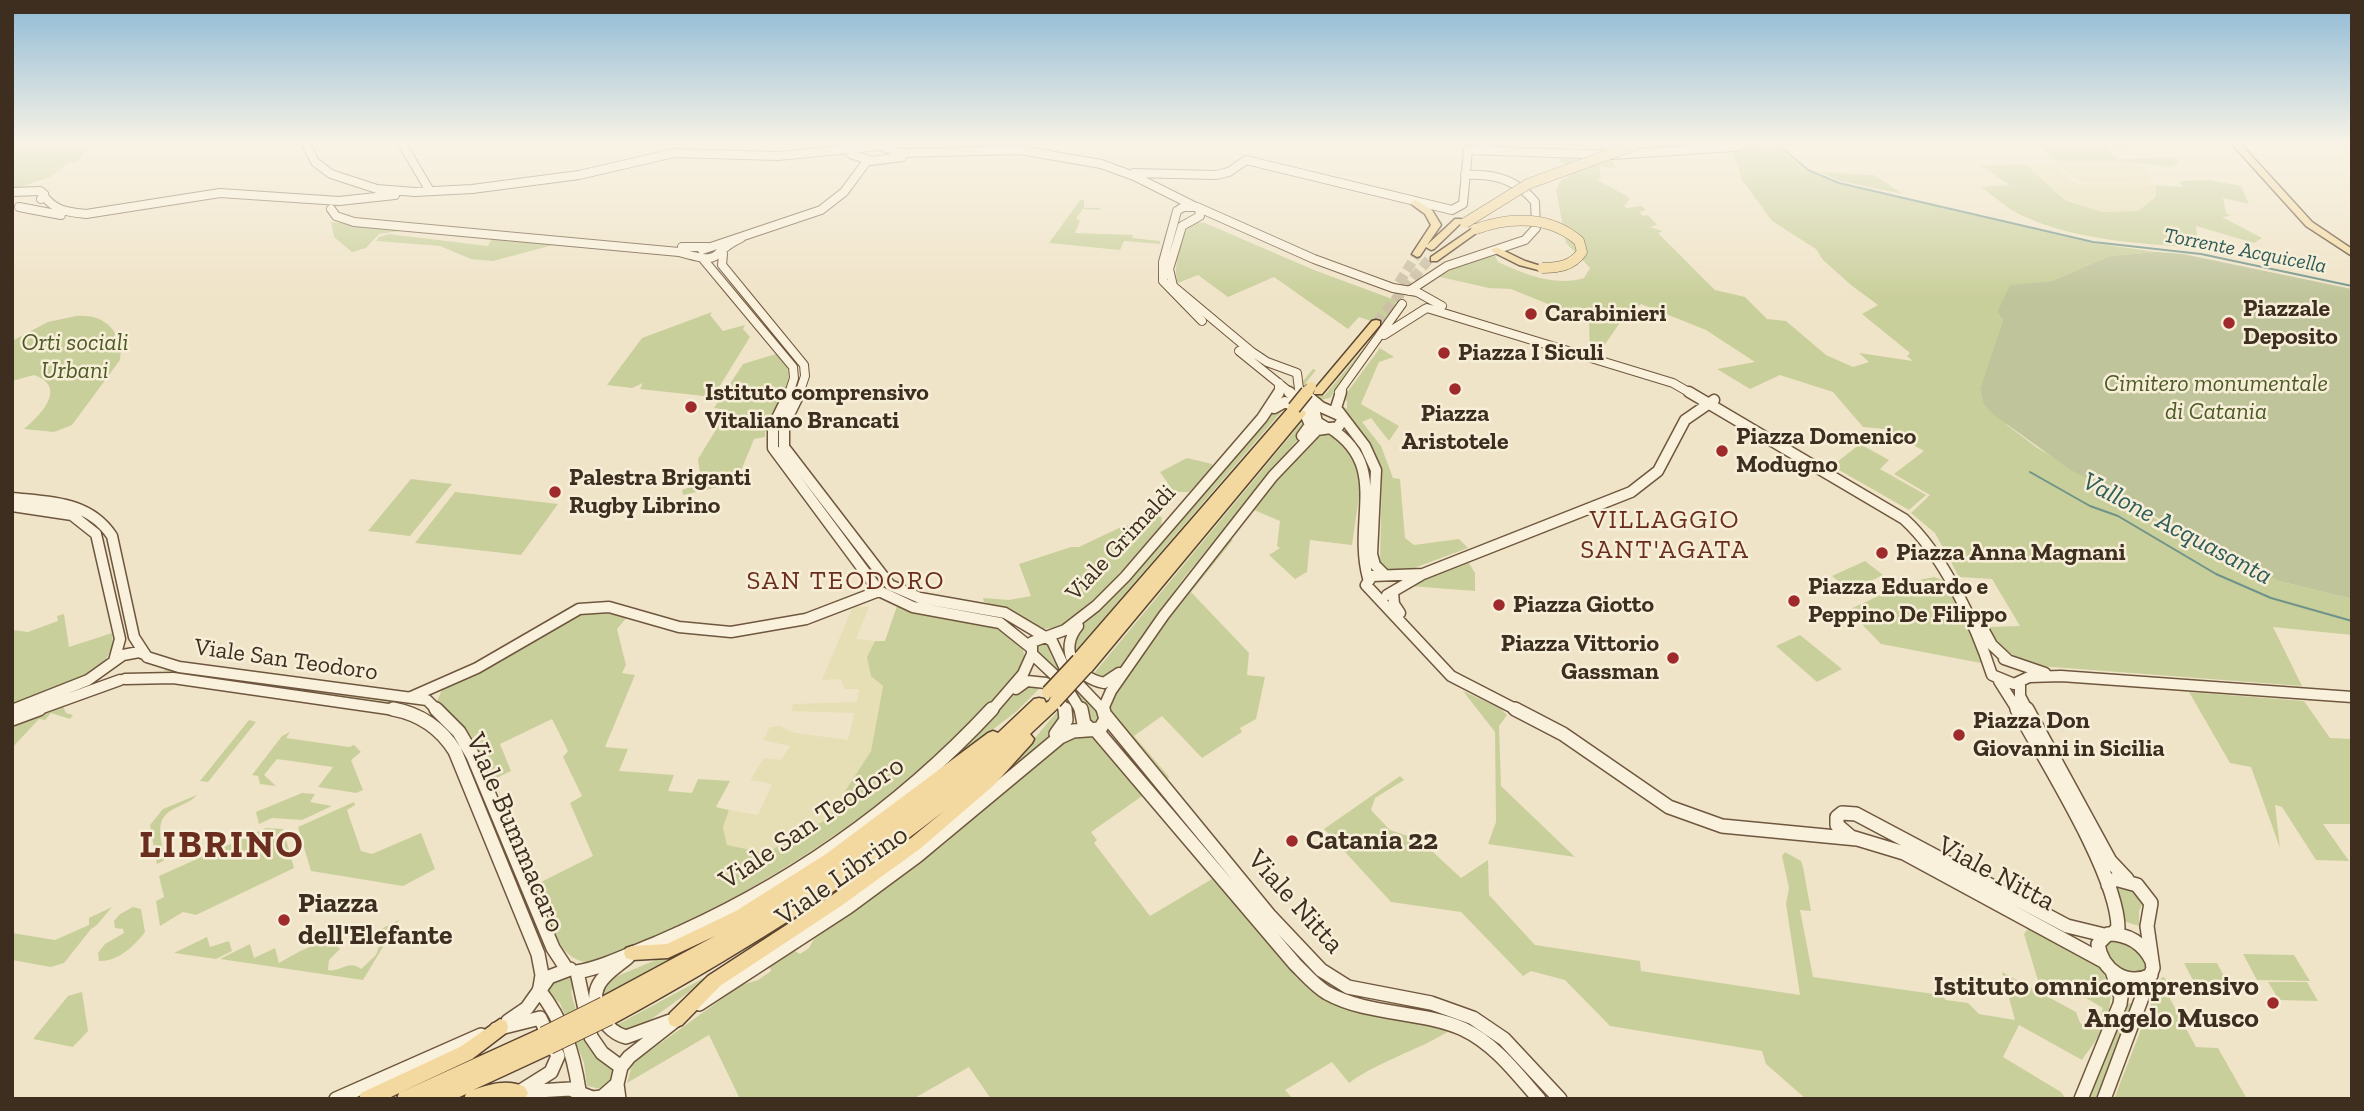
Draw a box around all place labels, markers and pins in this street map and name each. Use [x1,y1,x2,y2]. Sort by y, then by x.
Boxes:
place label: Piazzale Deposito [2243,295,2338,351]
place label: Carabinieri [1545,300,1666,328]
marker: Carabinieri [1523,306,1539,322]
marker: Piazzale Deposito [2221,315,2237,331]
place label: Piazza I Siculi [1458,339,1604,367]
marker: Piazza I Siculi [1436,345,1452,361]
place label: Istituto comprensivo Vitaliano Brancati [705,379,929,435]
marker: Piazza Aristotele [1447,381,1463,397]
marker: Istituto comprensivo Vitaliano Brancati [683,399,699,415]
place label: Piazza Aristotele [1402,400,1508,456]
place label: Piazza Domenico Modugno [1736,423,1916,479]
marker: Piazza Domenico Modugno [1714,443,1730,459]
place label: Palestra Briganti Rugby Librino [569,464,751,520]
marker: Palestra Briganti Rugby Librino [547,484,563,500]
place label: Piazza Anna Magnani [1896,539,2126,567]
marker: Piazza Anna Magnani [1874,545,1890,561]
place label: Piazza Eduardo e Peppino De Filippo [1808,573,2007,629]
place label: Piazza Giotto [1513,591,1654,619]
marker: Piazza Eduardo e Peppino De Filippo [1786,593,1802,609]
marker: Piazza Giotto [1491,597,1507,613]
place label: Piazza Vittorio Gassman [1501,630,1659,686]
marker: Piazza Vittorio Gassman [1665,650,1681,666]
place label: Piazza Don Giovanni in Sicilia [1973,707,2165,763]
marker: Piazza Don Giovanni in Sicilia [1951,727,1967,743]
place label: Catania 22 [1306,824,1438,858]
marker: Catania 22 [1284,833,1300,849]
place label: Piazza dell'Elefante [298,887,452,953]
marker: Piazza dell'Elefante [276,912,292,928]
place label: Istituto omnicomprensivo Angelo Musco [1934,970,2259,1036]
marker: Istituto omnicomprensivo Angelo Musco [2265,995,2281,1011]

